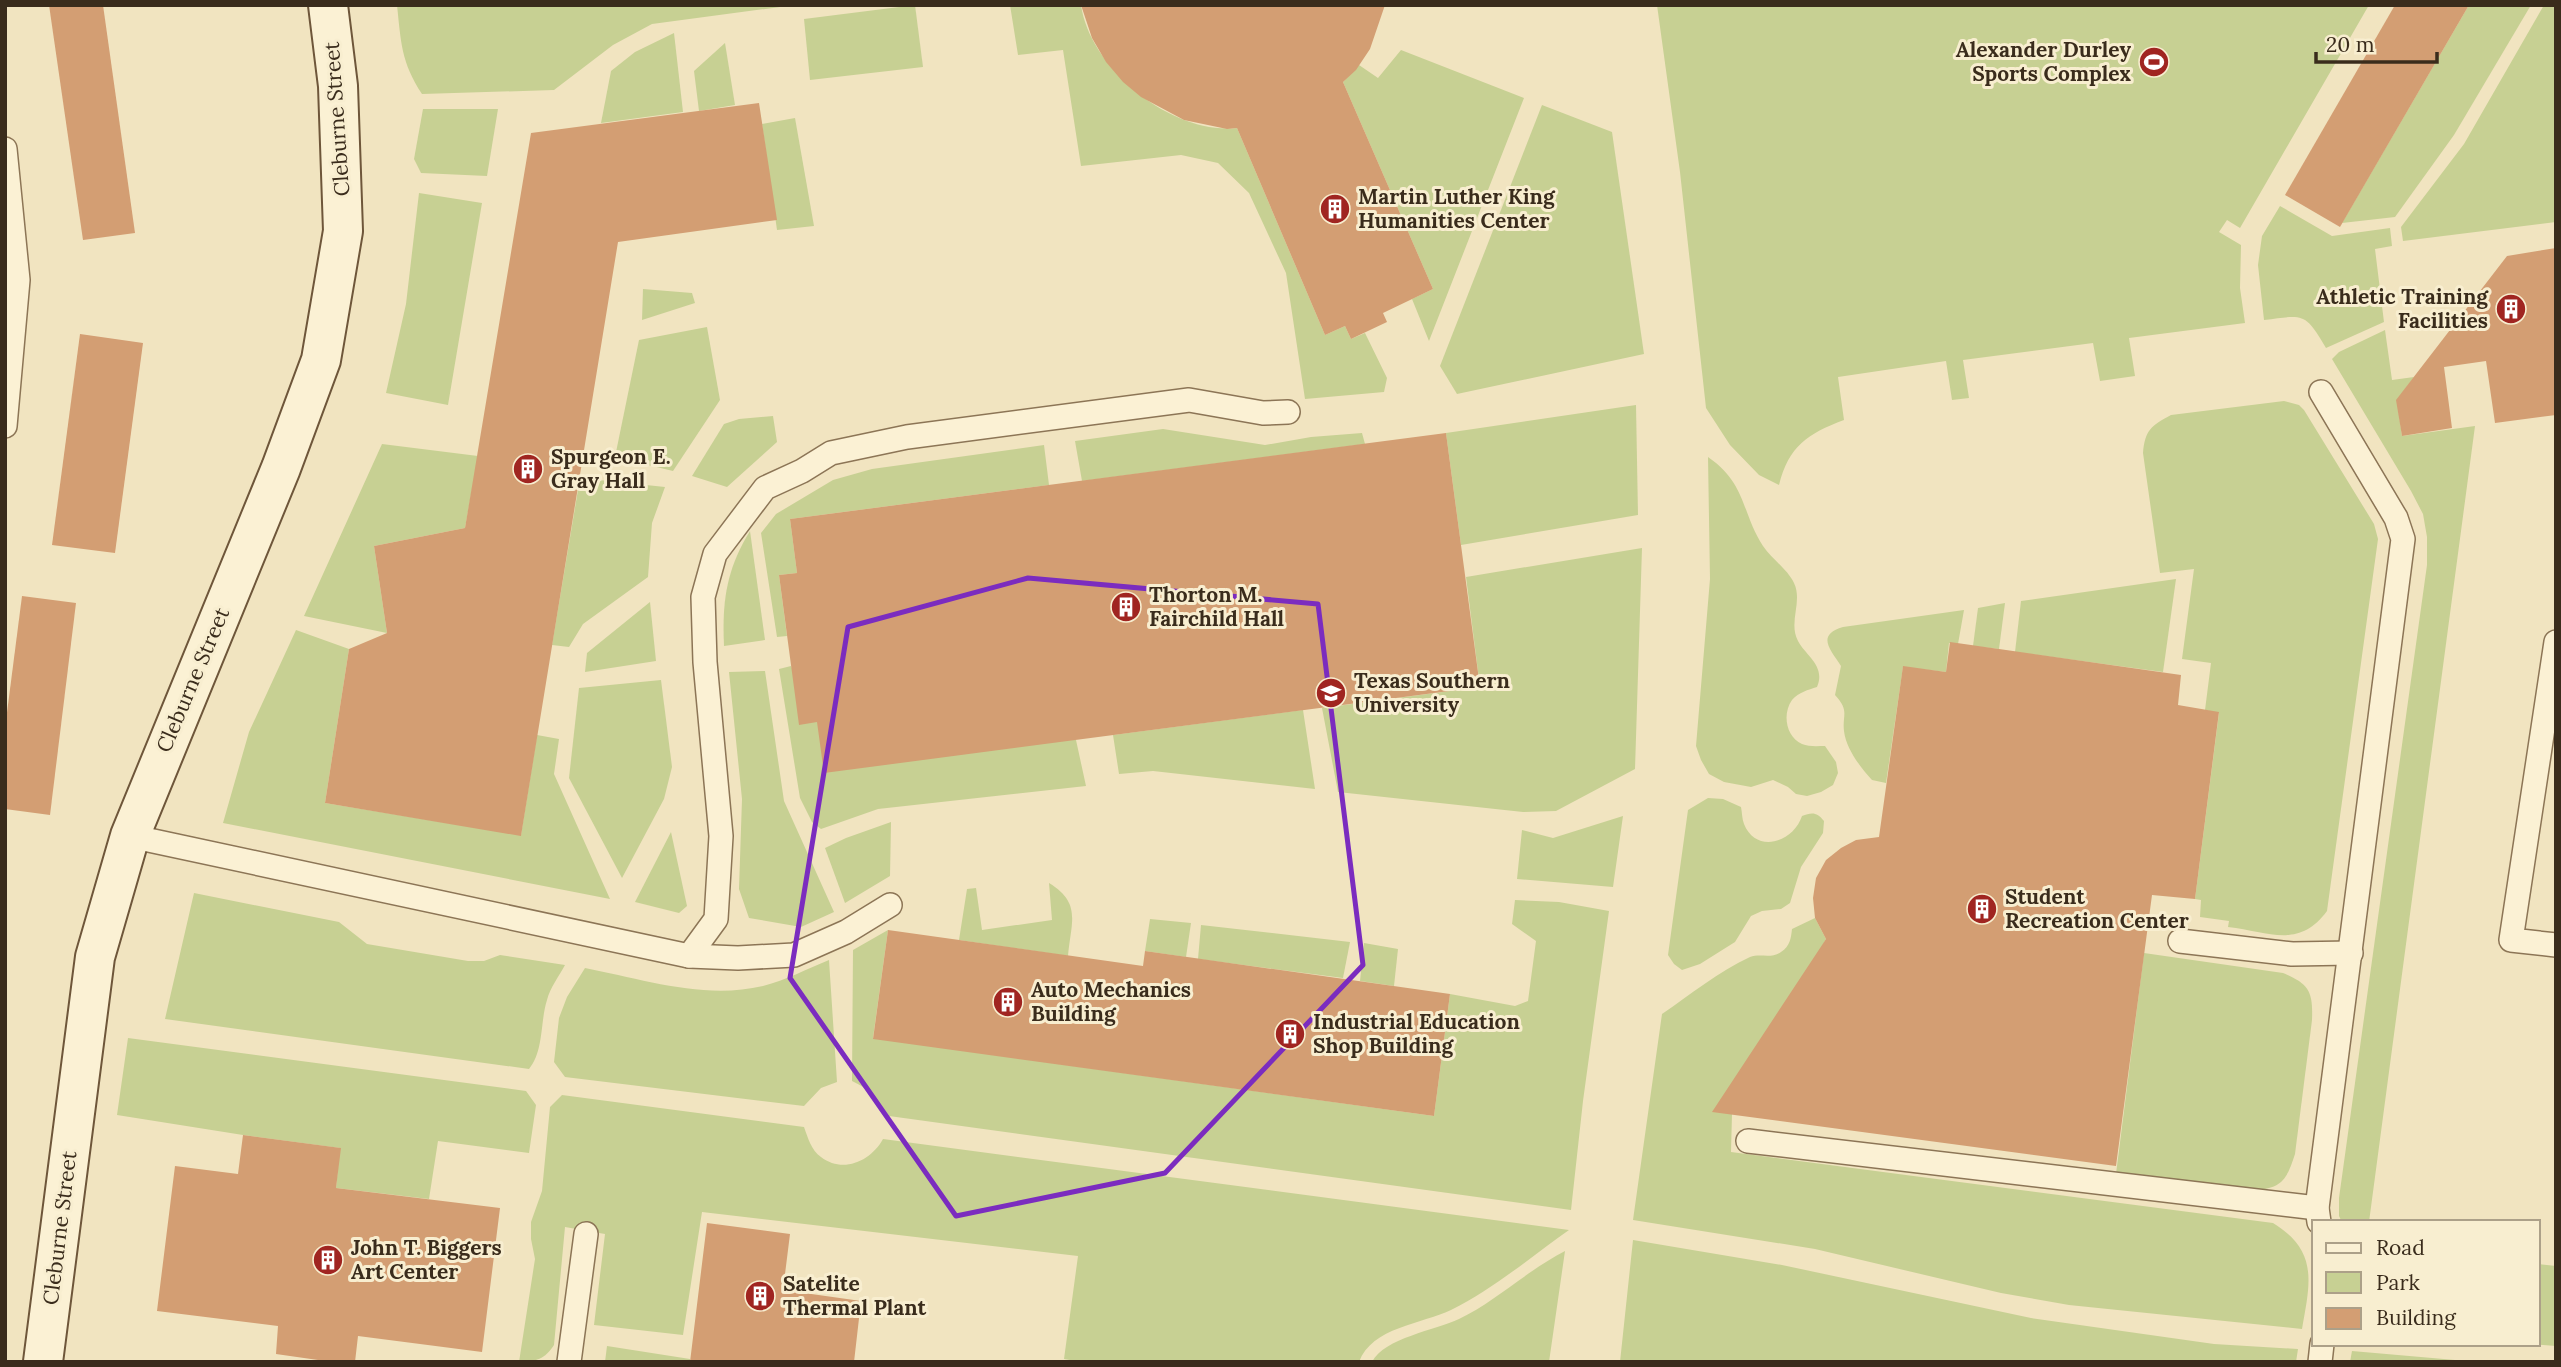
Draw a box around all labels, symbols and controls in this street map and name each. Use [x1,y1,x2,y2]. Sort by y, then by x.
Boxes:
scale bar [2316,21,2437,65]
text: 20 m [2326,31,2375,58]
place label: Alexander Durley Sports Complex [1956,36,2131,87]
street label: Cleburne Street [318,40,355,197]
sports icon: Alexander Durley Sports Complex [2137,45,2171,79]
place label: Martin Luther King Humanities Center [1358,183,1556,234]
building icon: Martin Luther King Humanities Center [1318,192,1352,226]
place label: Athletic Training Facilities [2316,283,2489,334]
building icon: Athletic Training Facilities [2494,292,2528,326]
place label: Spurgeon E. Gray Hall [551,443,671,494]
building icon: Spurgeon E. Gray Hall [511,452,545,486]
place label: Thorton M. Fairchild Hall [1149,581,1285,632]
building icon: Thorton M. Fairchild Hall [1109,590,1143,624]
street label: Cleburne Street [150,602,236,756]
place label: Texas Southern University [1354,667,1510,718]
school or university icon: Texas Southern University [1314,676,1348,710]
place label: Student Recreation Center [2005,883,2189,934]
building icon: Student Recreation Center [1965,892,1999,926]
place label: Auto Mechanics Building [1031,976,1191,1027]
building icon: Auto Mechanics Building [991,985,1025,1019]
place label: Industrial Education Shop Building [1313,1008,1520,1059]
building icon: Industrial Education Shop Building [1273,1017,1307,1051]
street label: Cleburne Street [37,1149,82,1306]
legend [2312,1220,2540,1346]
place label: John T. Biggers Art Center [351,1234,502,1285]
text: Road [2376,1234,2425,1261]
building icon: John T. Biggers Art Center [311,1243,345,1277]
text: Park [2376,1269,2420,1296]
place label: Satelite Thermal Plant [783,1270,927,1321]
building icon: Satelite Thermal Plant [743,1279,777,1313]
text: Building [2376,1304,2456,1331]

